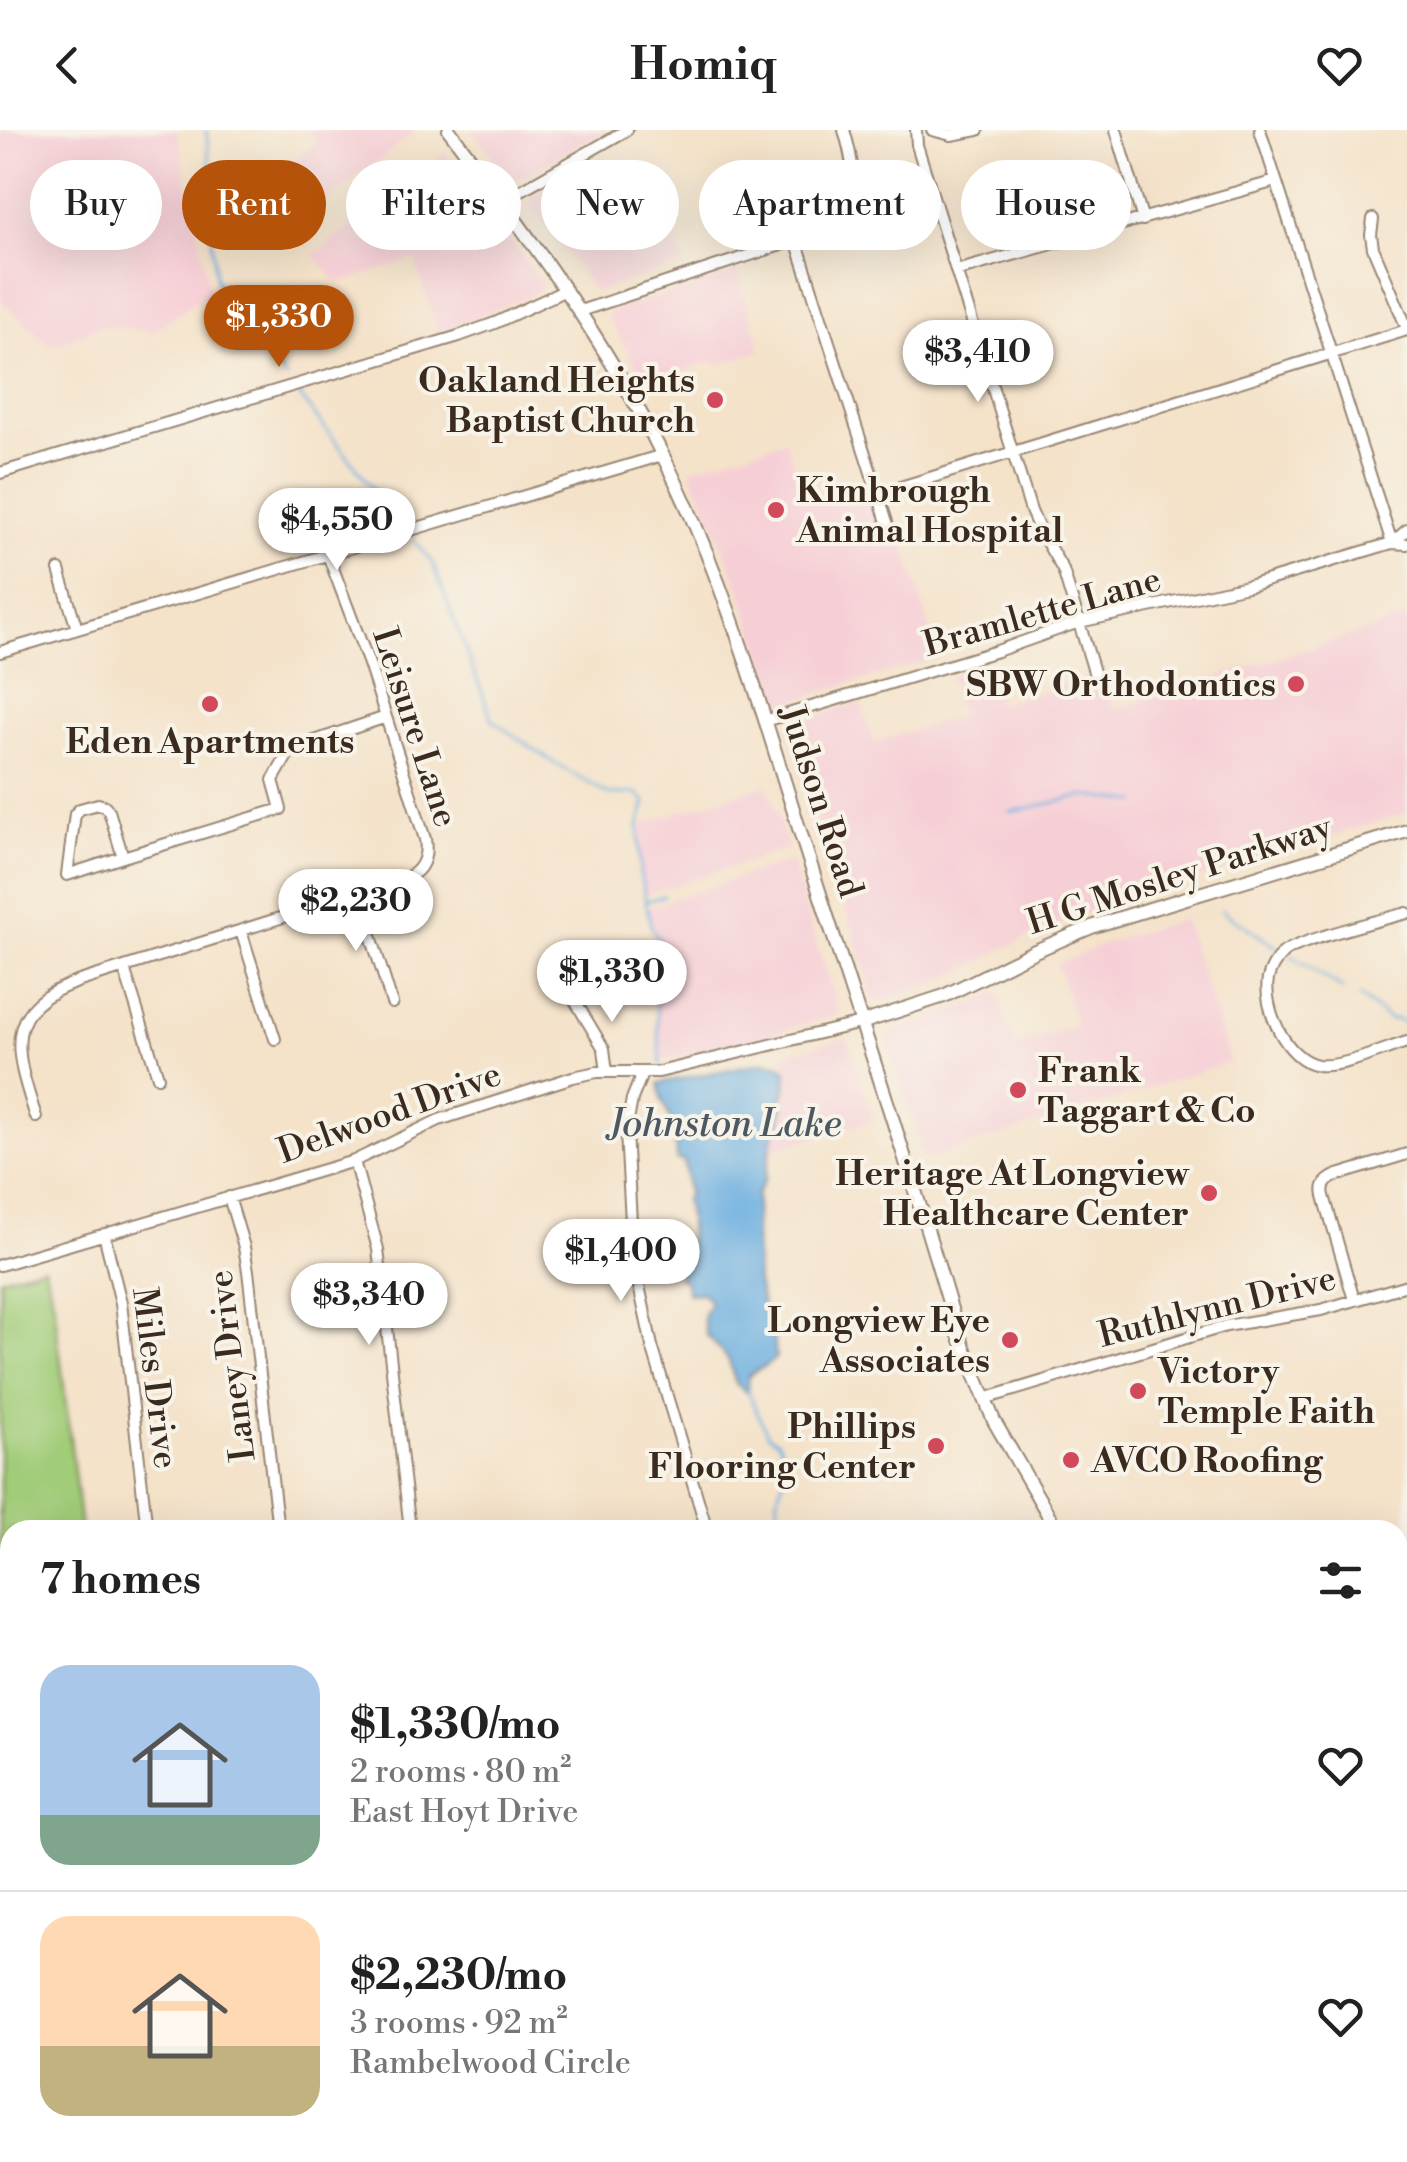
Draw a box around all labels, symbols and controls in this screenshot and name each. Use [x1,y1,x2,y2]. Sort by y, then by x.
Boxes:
text: Homiq [630,37,777,94]
icon: back [40,38,95,93]
icon: heart [1312,38,1367,93]
chip: Buy [30,160,162,250]
chip: Rent [182,160,326,250]
chip: Filters [346,160,521,250]
chip: New [541,160,679,250]
chip: Apartment [699,160,941,250]
chip: House [961,160,1131,250]
pin: $1,330 [198,285,360,370]
text: $1,330 [226,297,332,337]
pin: $3,410 [897,320,1059,405]
text: $3,410 [925,332,1031,372]
place label: Oakland Heights Baptist Church [418,360,695,443]
marker: Oakland Heights Baptist Church [704,389,726,411]
place label: Kimbrough Animal Hospital [795,470,1063,553]
pin: $4,550 [256,488,418,573]
marker: Kimbrough Animal Hospital [765,499,787,521]
text: $4,550 [280,500,394,540]
street label: Bramlette Lane [918,558,1166,667]
street label: Leisure Lane [362,622,467,832]
place label: SBW Orthodontics [966,664,1276,707]
marker: SBW Orthodontics [1285,673,1307,695]
marker: Eden Apartments [199,693,221,715]
street label: Judson Road [769,698,872,903]
place label: Eden Apartments [66,721,355,764]
street label: H G Mosley Parkway [1022,806,1338,945]
pin: $2,230 [275,869,437,954]
text: $2,230 [300,881,412,921]
pin: $1,330 [531,940,693,1025]
text: $1,330 [559,952,665,992]
place label: Frank Taggart & Co [1038,1050,1256,1133]
street label: Delwood Drive [272,1053,507,1174]
marker: Frank Taggart & Co [1007,1079,1029,1101]
water label: Johnston Lake [605,1101,842,1148]
place label: Heritage At Longview Healthcare Center [835,1153,1190,1236]
marker: Heritage At Longview Healthcare Center [1198,1182,1220,1204]
pin: $1,400 [540,1219,702,1304]
text: $1,400 [565,1231,677,1271]
street label: Ruthlynn Drive [1094,1257,1341,1358]
pin: $3,340 [288,1263,450,1348]
street label: Laney Drive [199,1268,266,1464]
text: $3,340 [313,1275,425,1315]
street label: Miles Drive [122,1285,187,1471]
place label: Longview Eye Associates [767,1300,990,1383]
marker: Longview Eye Associates [999,1329,1021,1351]
place label: Victory Temple Faith [1157,1351,1375,1434]
marker: Victory Temple Faith [1127,1380,1149,1402]
place label: Phillips Flooring Center [648,1406,916,1489]
marker: Phillips Flooring Center [925,1435,947,1457]
place label: AVCO Roofing [1090,1440,1324,1483]
marker: AVCO Roofing [1060,1449,1082,1471]
icon: filters [1313,1553,1368,1608]
text: 7 homes [40,1554,201,1607]
text: $1,330/mo [350,1699,561,1752]
icon: home [120,1705,240,1825]
icon: heart [1313,1738,1368,1793]
text: 2 rooms · 80 m² [350,1752,571,1792]
text: East Hoyt Drive [350,1792,578,1832]
text: $2,230/mo [350,1950,567,2003]
icon: home [120,1956,240,2076]
icon: heart [1313,1989,1368,2044]
text: 3 rooms · 92 m² [350,2003,568,2043]
text: Rambelwood Circle [350,2043,631,2083]

